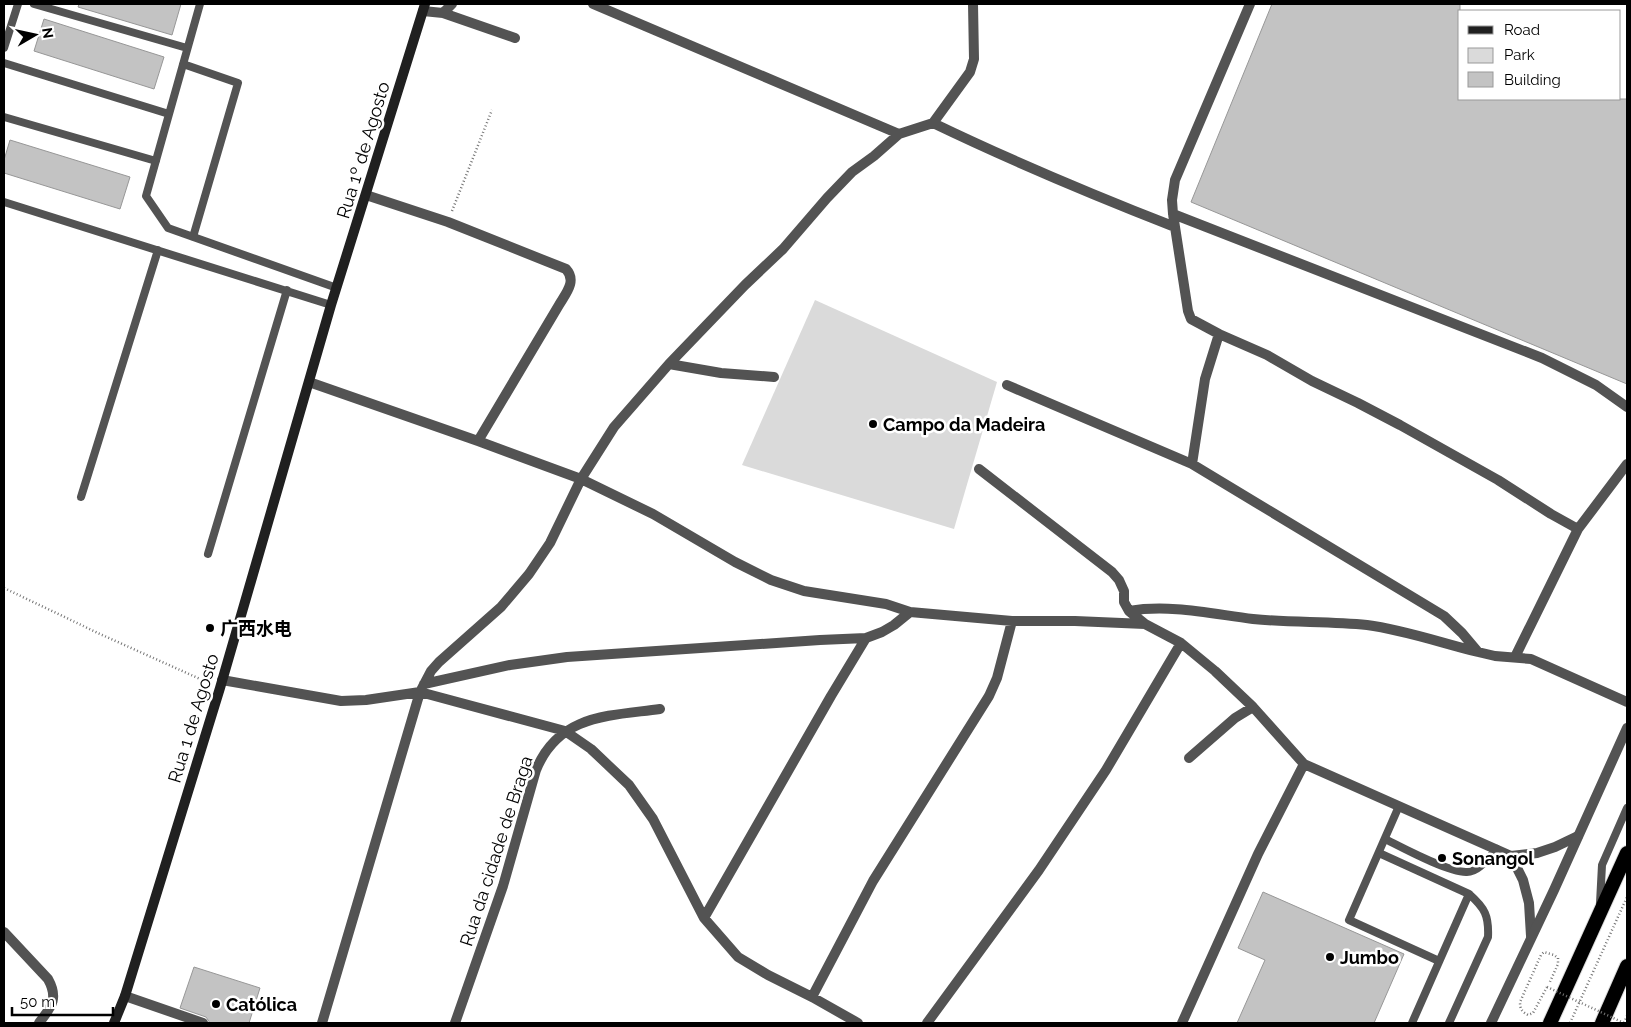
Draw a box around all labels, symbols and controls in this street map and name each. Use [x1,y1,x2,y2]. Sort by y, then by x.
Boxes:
north arrow [10,10,60,60]
legend [1458,10,1621,100]
text: Road [1504,21,1540,39]
text: N [39,26,57,39]
text: Park [1504,46,1535,64]
text: Building [1504,71,1561,89]
street label: Rua 1º de Agosto [332,79,394,221]
place label: Campo da Madeira [883,414,1045,435]
marker: Campo da Madeira [867,418,879,430]
place label: 广西水电 [220,618,292,639]
marker: 广西水电 [204,622,216,634]
street label: Rua 1 de Agosto [163,651,223,785]
street label: Rua da cidade de Braga [455,753,537,949]
place label: Sonangol [1452,848,1534,869]
marker: Sonangol [1436,852,1448,864]
place label: Jumbo [1340,947,1399,968]
marker: Jumbo [1324,951,1336,963]
scale bar [12,984,114,1016]
text: 50 m [20,993,55,1011]
place label: Católica [226,994,297,1015]
marker: Católica [210,998,222,1010]

